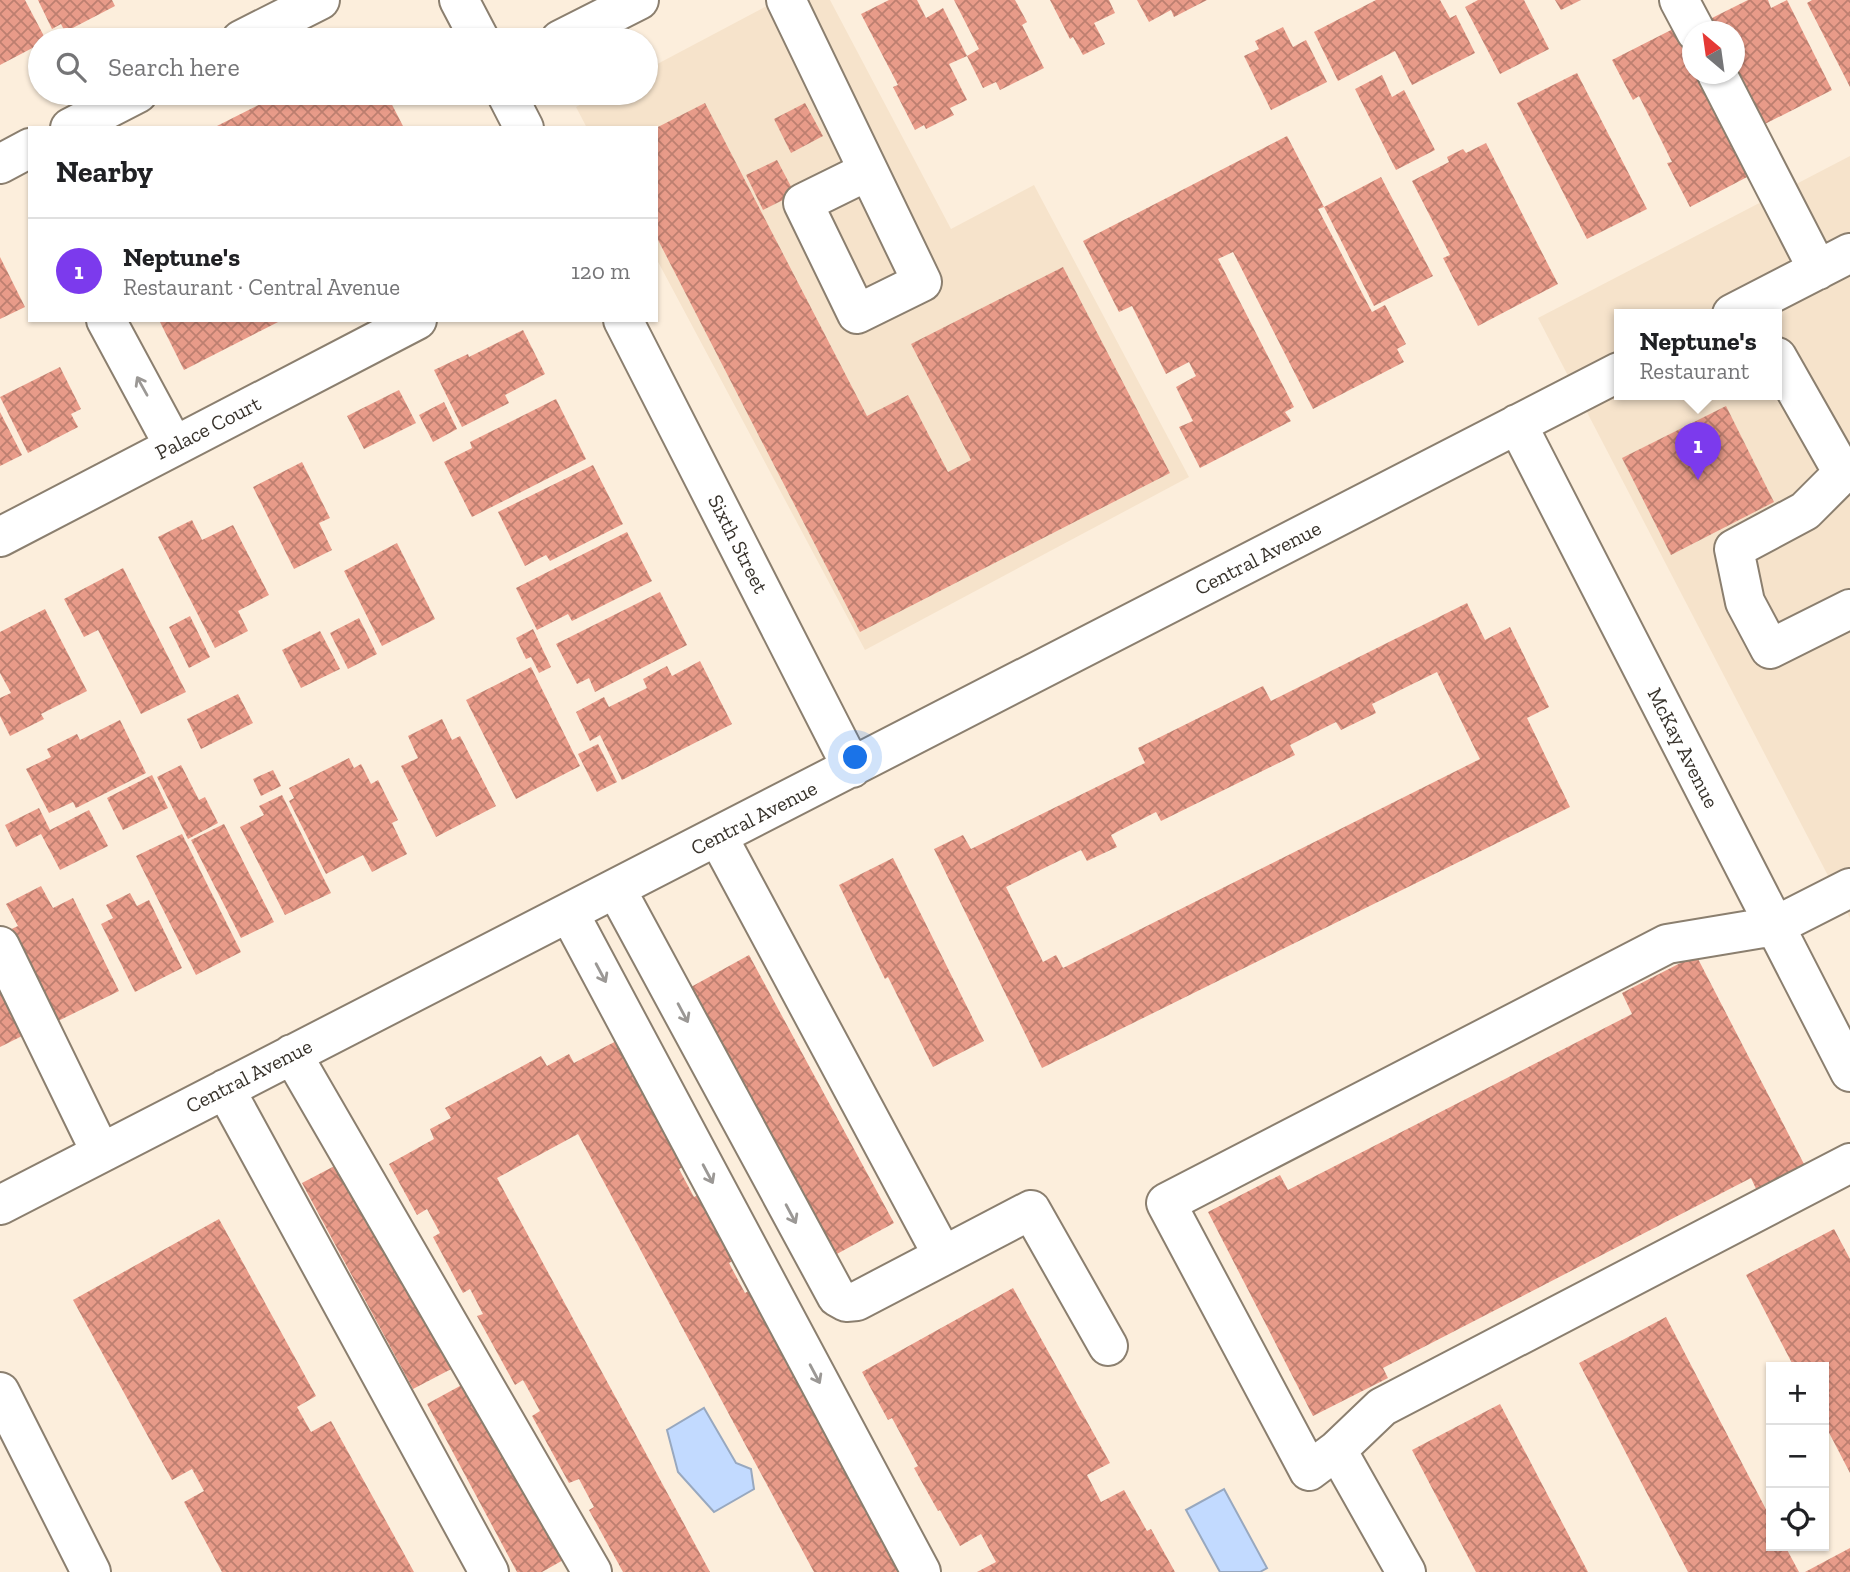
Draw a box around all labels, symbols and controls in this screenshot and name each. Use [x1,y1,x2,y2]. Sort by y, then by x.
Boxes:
north arrow [1682,21,1745,84]
search box [28,28,658,105]
icon: search [52,48,90,86]
text: Search here [108,51,240,83]
text: Nearby [56,154,153,190]
text: Neptune's [123,241,240,273]
text: 1 [74,257,84,285]
text: 120 m [571,257,630,285]
text: Restaurant · Central Avenue [123,273,400,301]
popup [1614,309,1782,400]
text: Neptune's [1639,325,1757,357]
text: Restaurant [1639,357,1749,385]
one-way arrow [135,376,148,397]
street label: Palace Court [151,390,265,465]
pin: 1 [1675,422,1721,480]
street label: Sixth Street [703,490,774,597]
street label: Central Avenue [1190,515,1325,600]
street label: McKay Avenue [1642,684,1724,812]
your location [838,740,872,774]
street label: Central Avenue [686,775,821,860]
one-way arrow [595,962,608,983]
one-way arrow [676,1003,690,1023]
street label: Central Avenue [181,1033,316,1118]
one-way arrow [702,1163,715,1184]
one-way arrow [785,1203,799,1223]
map controls [1766,1362,1829,1551]
button: + [1766,1362,1829,1425]
one-way arrow [809,1364,823,1384]
button: − [1766,1425,1829,1488]
button: locate [1766,1488,1829,1551]

